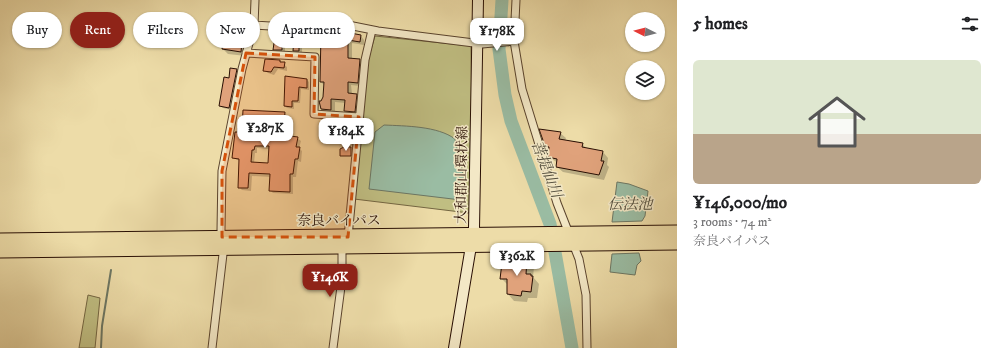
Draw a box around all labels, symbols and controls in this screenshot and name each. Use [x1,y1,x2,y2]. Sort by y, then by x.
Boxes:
chip: Buy [12,12,62,48]
chip: Rent [70,12,125,48]
chip: Filters [133,12,198,48]
chip: New [206,12,260,48]
chip: Apartment [268,12,355,48]
north arrow [625,12,665,52]
map controls [625,12,665,100]
text: 5 homes [693,13,748,35]
icon: filters [959,13,981,35]
pin: ¥178K [469,18,525,52]
text: ¥178K [479,23,515,39]
button: layers [625,60,665,100]
icon: home [801,86,873,158]
pin: ¥287K [237,115,293,149]
pin: ¥184K [318,118,374,152]
text: ¥287K [246,120,284,136]
text: ¥184K [328,123,364,139]
street label: 大和郡山環状線 [452,126,472,224]
water label: 菩提仙川 [527,138,567,202]
text: ¥146,000/mo [693,192,787,214]
water label: 伝法池 [607,195,654,214]
street label: 奈良バイパス [297,212,381,230]
text: 3 rooms · 74 m² [693,214,771,230]
text: 奈良バイパス [693,233,771,249]
pin: ¥362K [489,243,545,277]
text: ¥362K [499,248,535,264]
pin: ¥146K [302,264,358,298]
text: ¥146K [312,269,348,285]

